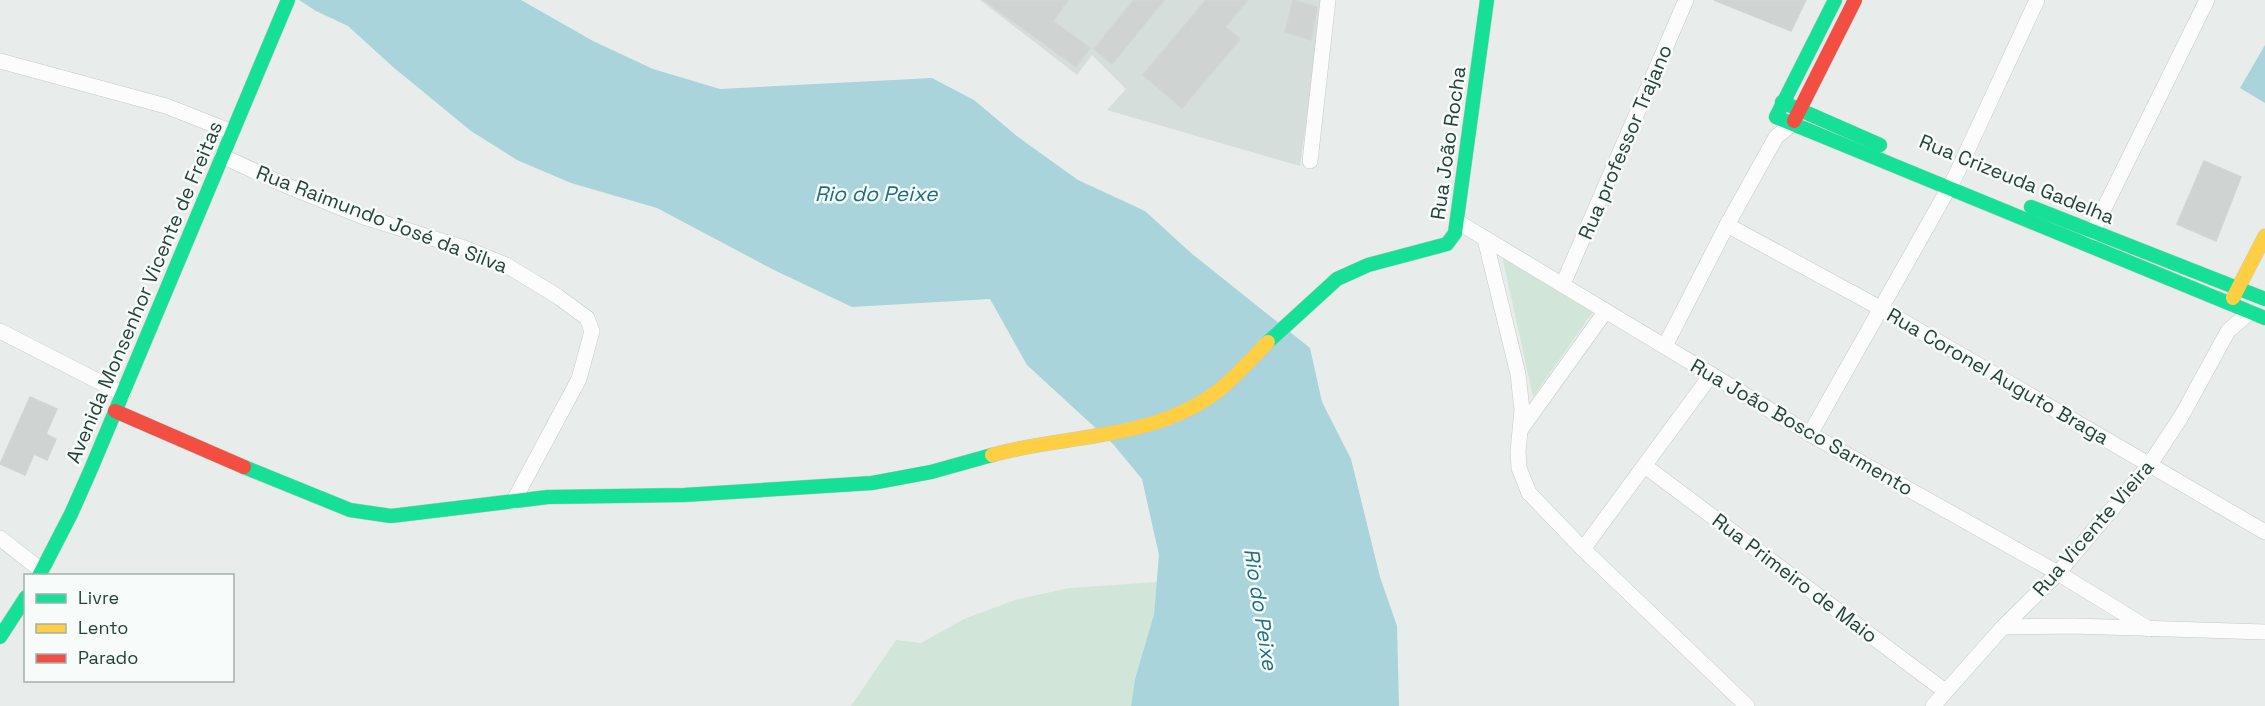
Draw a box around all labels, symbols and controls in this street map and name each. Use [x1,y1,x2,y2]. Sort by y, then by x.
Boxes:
street label: Rua professor Trajano [1572,41,1678,243]
street label: Rua João Rocha [1424,65,1472,221]
street label: Avenida Monsenhor Vicente de Freitas [60,117,228,467]
street label: Rua Crizeuda Gadelha [1916,128,2118,230]
street label: Rua Raimundo José da Silva [253,159,511,279]
water label: Rio do Peixe [815,180,939,207]
street label: Rua Coronel Auguto Braga [1882,302,2114,450]
street label: Rua João Bosco Sarmento [1686,352,1918,502]
street label: Rua Vicente Vieira [2027,454,2159,602]
street label: Rua Primeiro de Maio [1707,507,1883,649]
water label: Rio do Peixe [1238,546,1284,673]
legend [24,574,234,682]
text: Livre [78,586,119,609]
text: Lento [78,616,128,639]
text: Parado [78,646,138,669]

